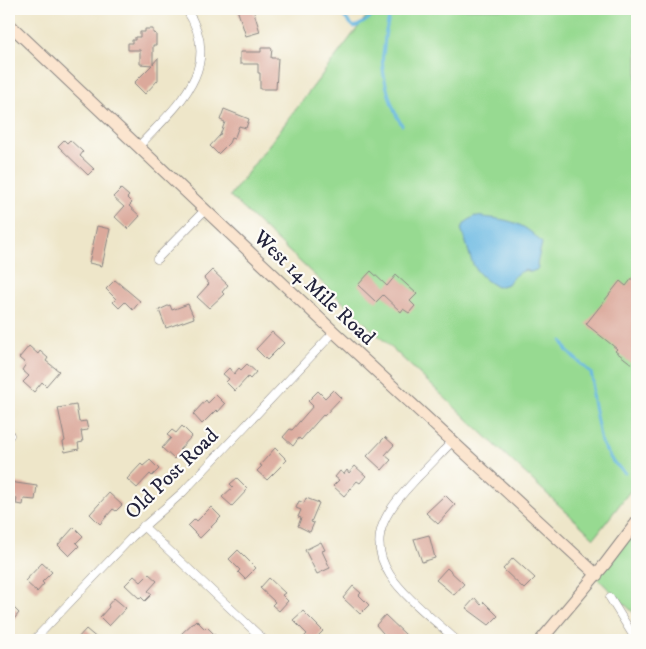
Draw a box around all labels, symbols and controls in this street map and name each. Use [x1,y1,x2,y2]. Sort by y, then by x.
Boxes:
street label: West 14 Mile Road [247,224,381,351]
street label: Old Post Road [120,423,224,525]

